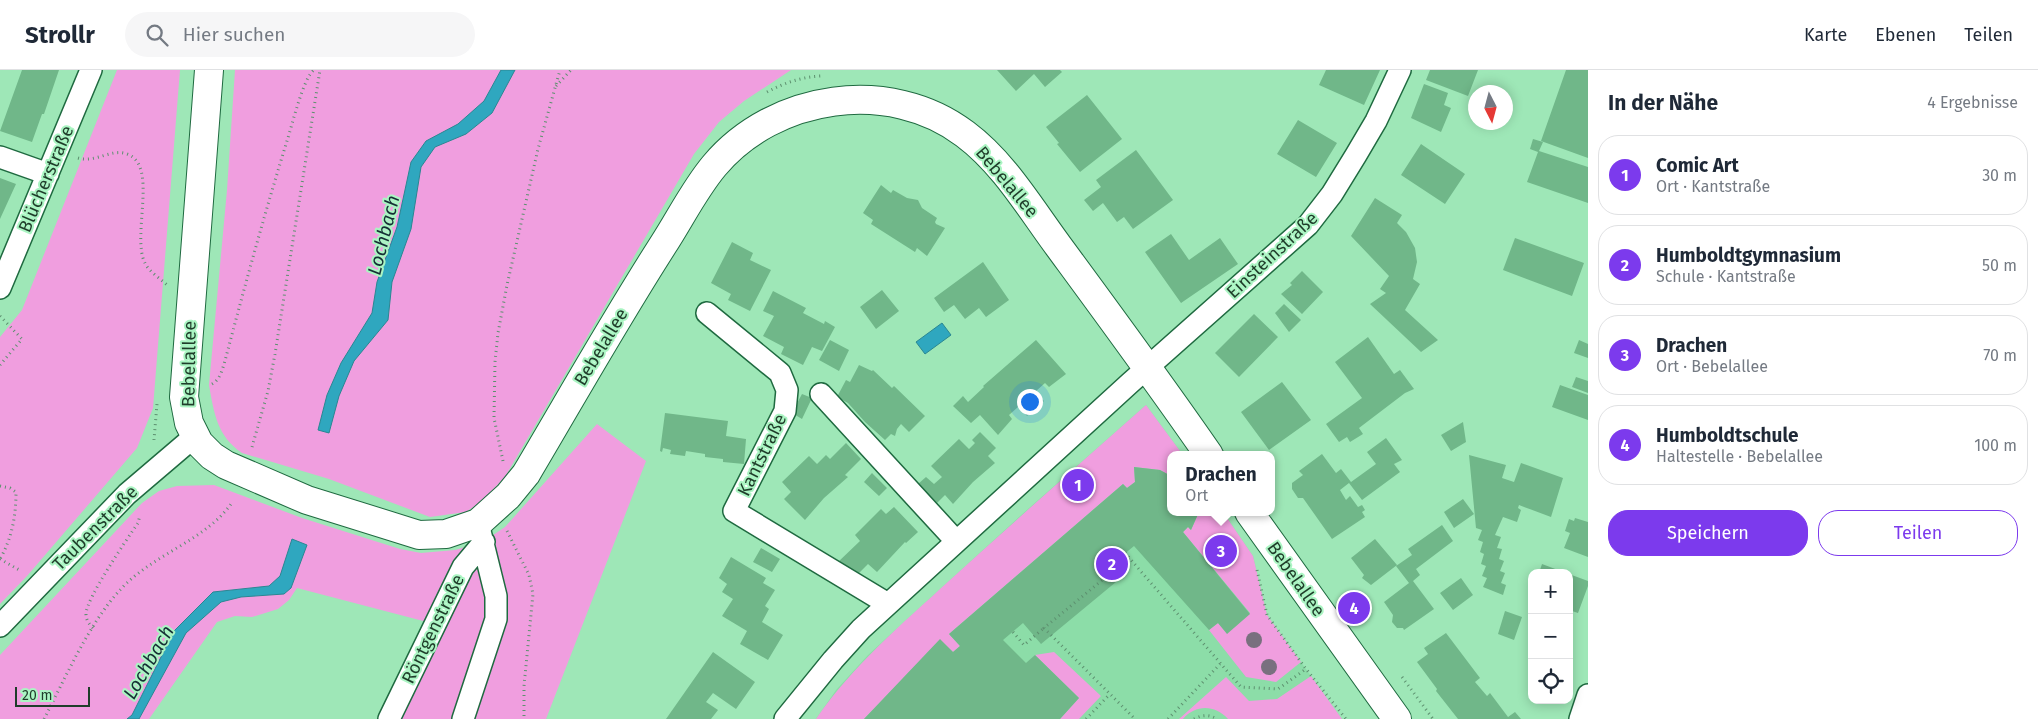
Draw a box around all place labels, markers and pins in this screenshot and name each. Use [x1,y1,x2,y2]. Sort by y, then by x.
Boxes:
pin: 1 [1062,466,1094,504]
pin: 3 [1205,532,1237,570]
pin: 2 [1096,545,1128,583]
pin: 4 [1338,589,1370,627]

